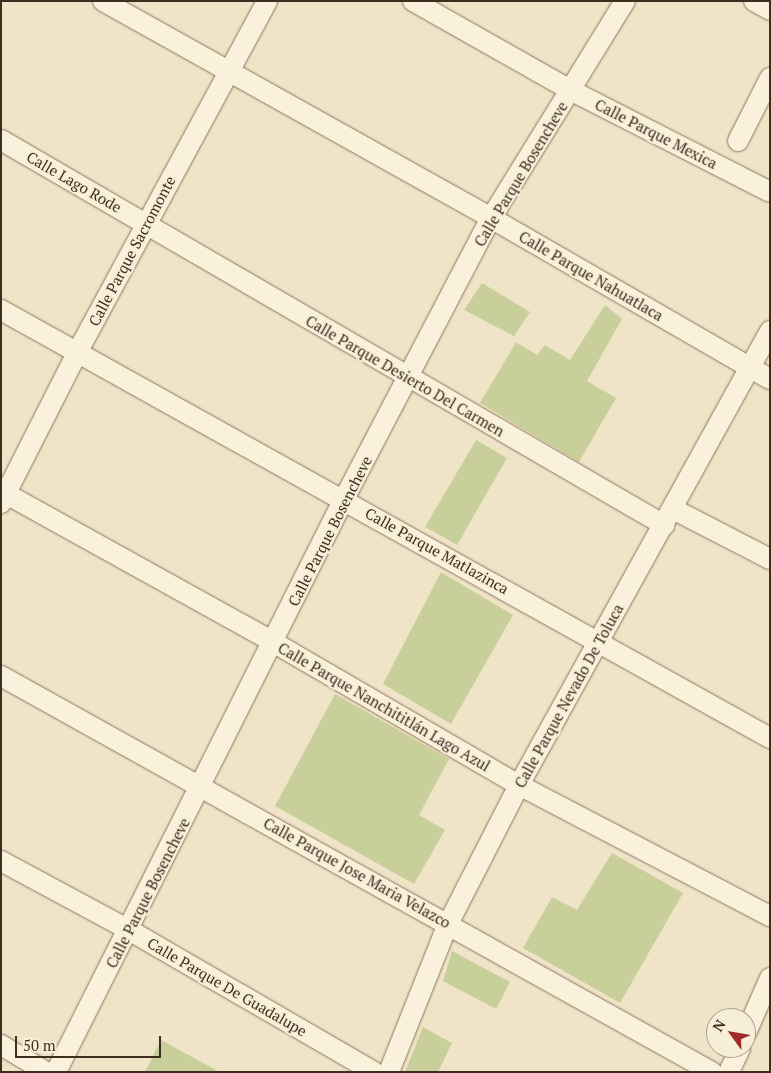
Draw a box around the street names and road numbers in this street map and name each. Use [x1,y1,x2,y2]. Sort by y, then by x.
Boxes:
street label: Calle Parque Mexica [592,95,720,173]
street label: Calle Parque Bosencheve [470,98,572,250]
street label: Calle Lago Rode [23,148,125,216]
street label: Calle Parque Sacromonte [85,173,179,329]
street label: Calle Parque Nahuatlaca [516,227,666,325]
street label: Calle Parque Desierto Del Carmen [302,312,508,440]
street label: Calle Parque Bosencheve [284,453,376,609]
street label: Calle Parque Matlazinca [362,504,512,598]
street label: Calle Parque Nevado De Toluca [511,601,627,791]
street label: Calle Parque Nanchititlán Lago Azul [275,639,493,775]
street label: Calle Parque Jose Maria Velazco [260,814,454,932]
street label: Calle Parque Bosencheve [102,815,194,971]
street label: Calle Parque De Guadalupe [144,934,310,1040]

